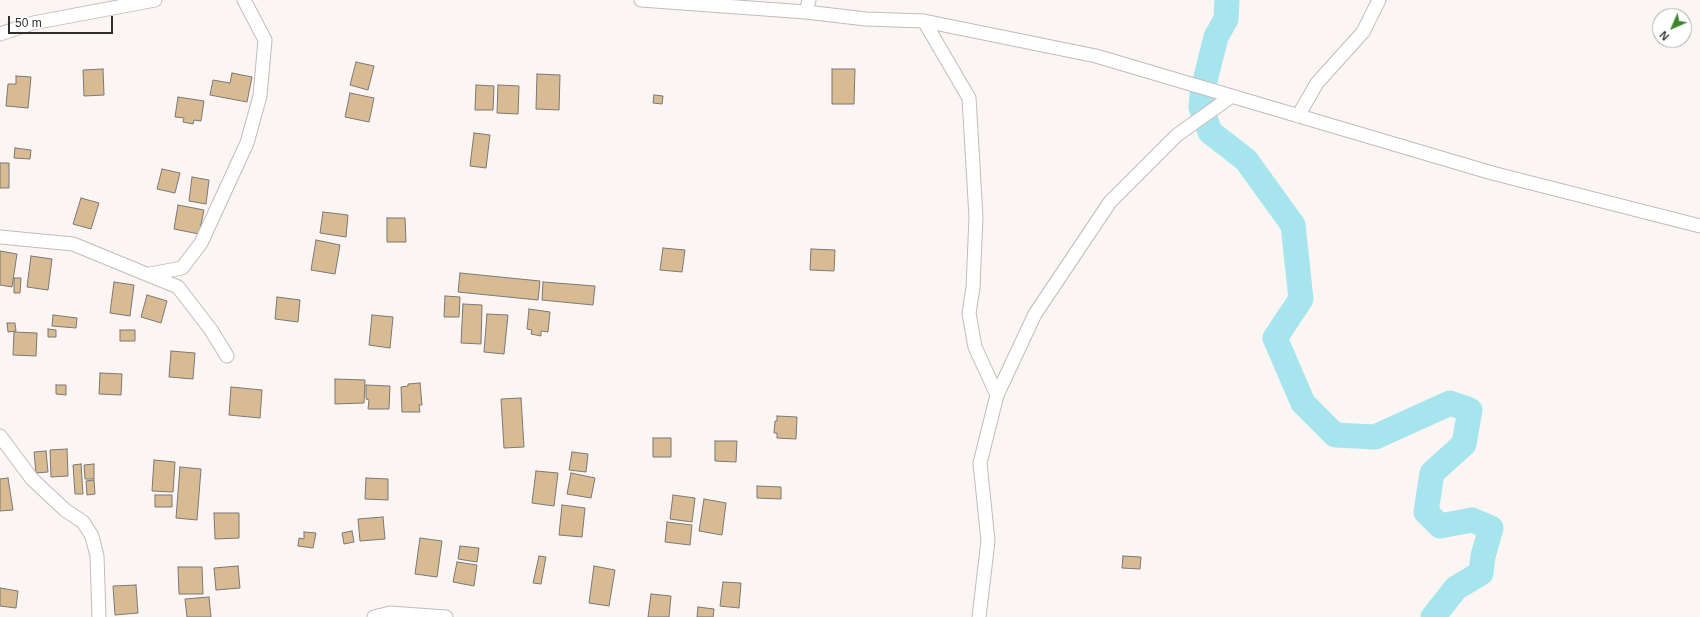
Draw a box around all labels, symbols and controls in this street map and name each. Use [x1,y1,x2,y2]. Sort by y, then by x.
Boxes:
scale bar [10,8,115,34]
north arrow [1652,8,1692,48]
text: 50 m [15,16,42,30]
text: N [1657,29,1671,43]

